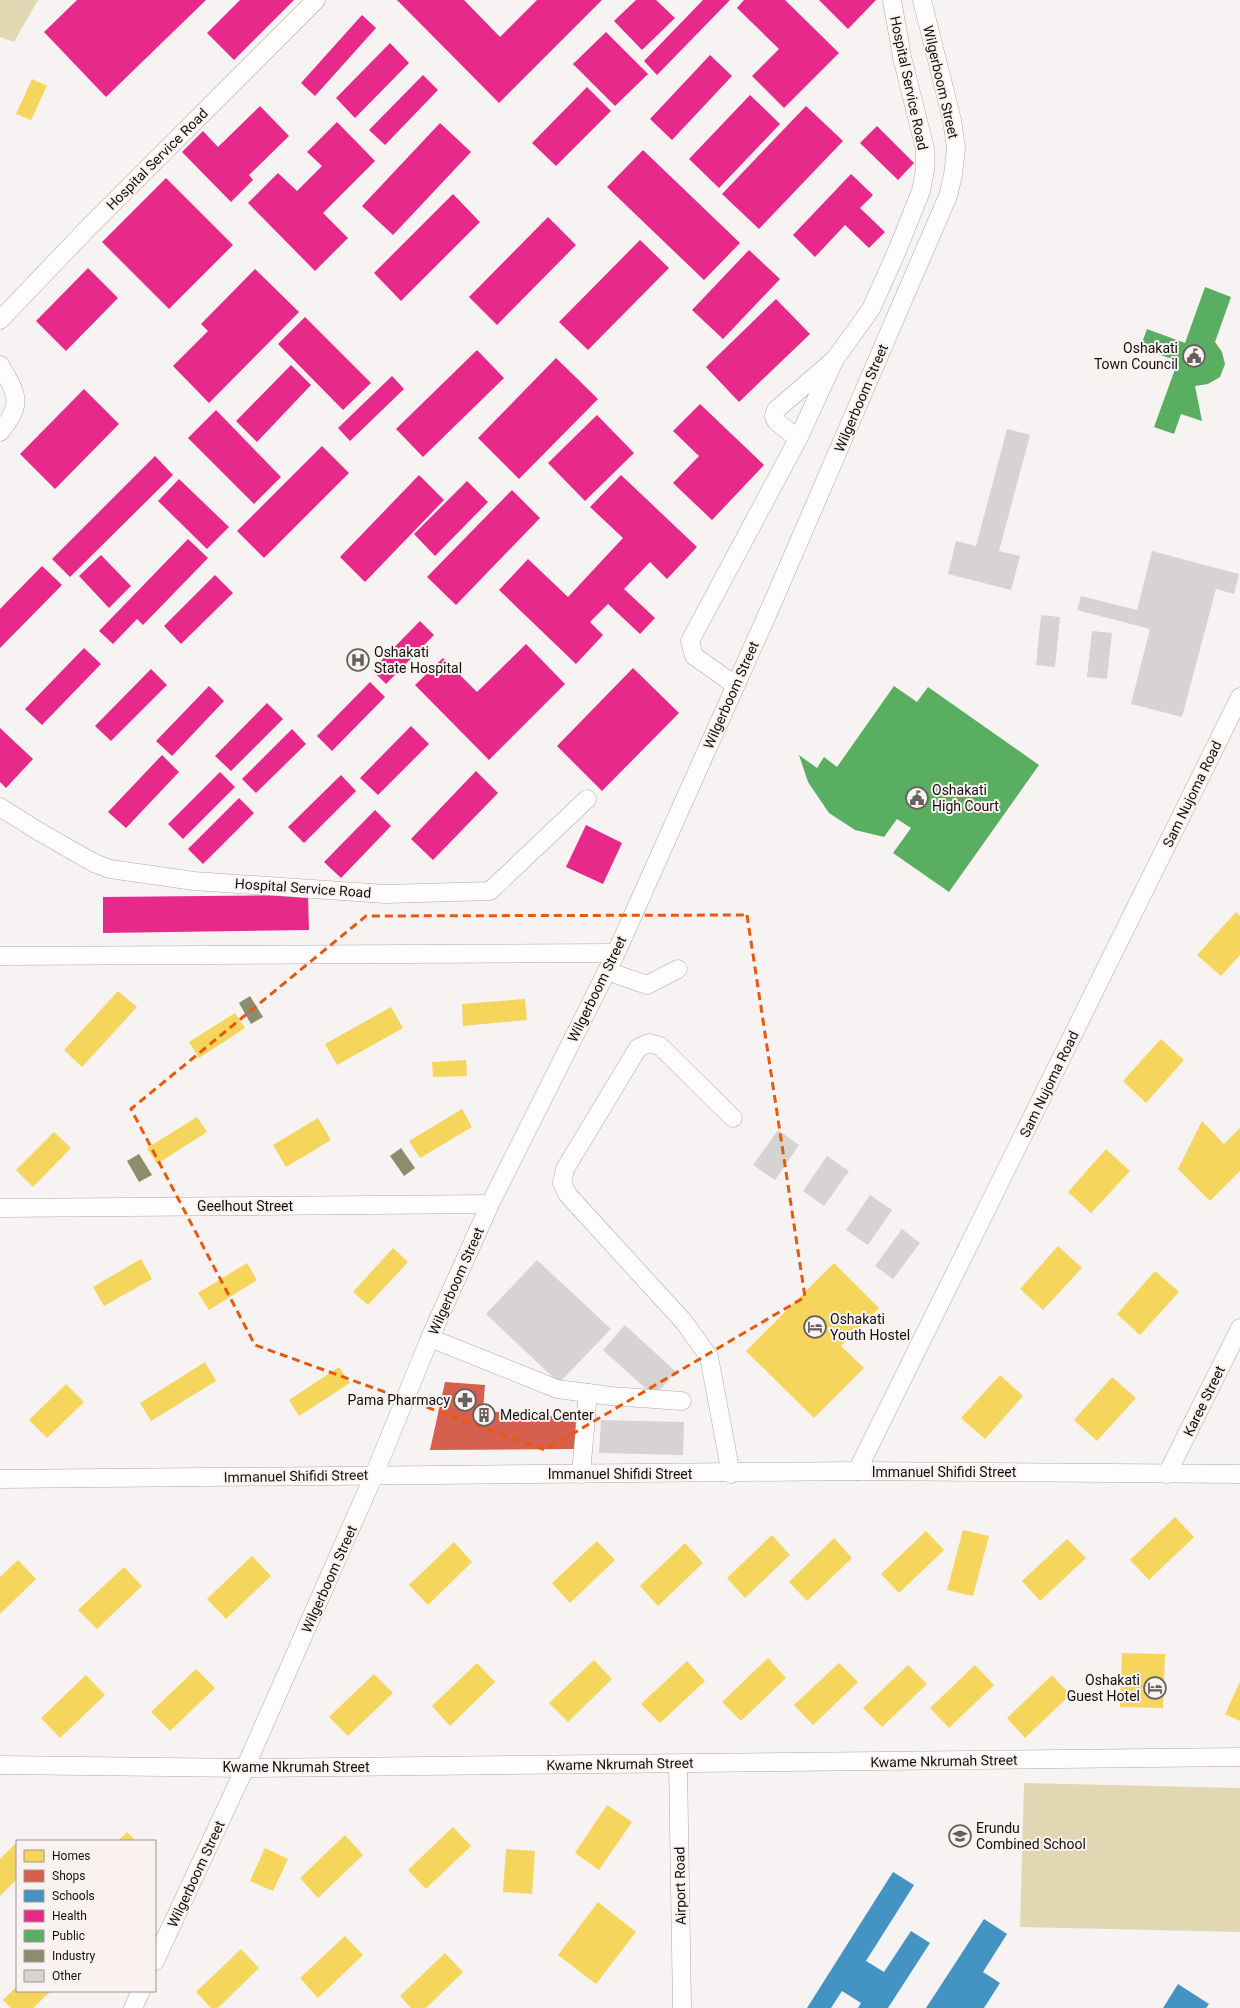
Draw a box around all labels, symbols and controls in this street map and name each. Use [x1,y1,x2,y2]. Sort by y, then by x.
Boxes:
street label: Hospital Service Road [887,14,931,152]
street label: Wilgerboom Street [920,24,962,141]
street label: Hospital Service Road [103,105,211,213]
place label: Oshakati Town Council [1094,340,1178,372]
street label: Wilgerboom Street [831,341,891,454]
public building icon: Oshakati Town Council [1181,343,1207,369]
street label: Wilgerboom Street [700,638,762,751]
place label: Oshakati State Hospital [374,644,462,676]
hospital icon: Oshakati State Hospital [345,647,371,673]
street label: Sam Nujoma Road [1159,738,1225,850]
place label: Oshakati High Court [932,782,999,814]
public building icon: Oshakati High Court [904,785,930,811]
street label: Hospital Service Road [234,875,372,901]
street label: Wilgerboom Street [564,933,630,1045]
street label: Sam Nujoma Road [1016,1028,1082,1140]
street label: Geelhout Street [197,1198,294,1214]
street label: Wilgerboom Street [425,1224,487,1337]
place label: Oshakati Youth Hostel [830,1311,910,1343]
hotel icon: Oshakati Youth Hostel [802,1314,828,1340]
street label: Karee Street [1180,1363,1228,1439]
pharmacy icon: Pama Pharmacy [452,1387,478,1413]
place label: Pama Pharmacy [348,1392,450,1408]
building icon: Medical Center [471,1402,497,1428]
place label: Medical Center [500,1407,594,1423]
street label: Immanuel Shifidi Street [872,1464,1017,1480]
street label: Immanuel Shifidi Street [548,1466,693,1482]
street label: Immanuel Shifidi Street [224,1467,369,1485]
street label: Wilgerboom Street [298,1522,360,1635]
place label: Oshakati Guest Hotel [1067,1672,1140,1704]
hotel icon: Oshakati Guest Hotel [1142,1675,1168,1701]
street label: Kwame Nkrumah Street [870,1752,1018,1770]
street label: Kwame Nkrumah Street [546,1755,694,1773]
street label: Kwame Nkrumah Street [222,1759,370,1775]
street label: Wilgerboom Street [164,1818,228,1930]
place label: Erundu Combined School [976,1820,1086,1852]
school or university icon: Erundu Combined School [947,1823,973,1849]
legend [16,1840,156,1992]
street label: Airport Road [671,1847,689,1925]
text: Homes [52,1849,90,1863]
text: Shops [52,1869,86,1883]
text: Schools [52,1889,95,1903]
text: Health [52,1909,87,1923]
text: Public [52,1929,85,1943]
text: Industry [52,1949,96,1963]
text: Other [52,1969,81,1983]

